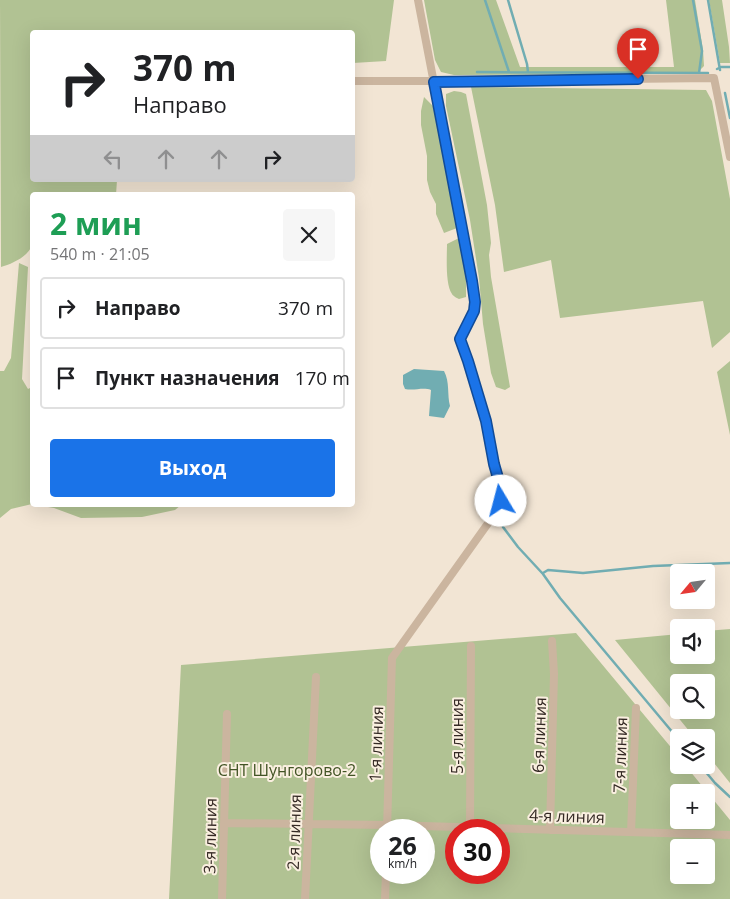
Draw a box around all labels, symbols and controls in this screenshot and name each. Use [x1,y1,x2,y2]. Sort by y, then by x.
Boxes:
pin [617,28,659,79]
icon: arrive [624,35,652,63]
text: 370 m [133,44,237,91]
icon: right [50,50,115,115]
text: Направо [133,89,227,119]
icon: left [99,145,127,173]
icon: ahead [152,145,180,173]
icon: ahead [205,145,233,173]
icon: right [258,145,286,173]
text: 2 мин [50,203,142,244]
button: close [283,209,335,261]
text: 540 m · 21:05 [50,243,150,265]
icon: right [52,294,80,322]
text: Направо [95,295,181,321]
text: 370 m [278,295,333,321]
icon: arrive [52,364,80,392]
text: Пункт назначения [95,365,280,391]
text: 170 m [295,365,350,391]
button: Выход [50,439,335,497]
position arrow [474,474,526,526]
north arrow [670,564,715,609]
map controls [670,564,715,884]
button: sound [670,619,715,664]
button: search [670,674,715,719]
street label: 6-я линия [527,697,551,773]
street label: 5-я линия [446,698,468,774]
street label: 1-я линия [364,706,388,782]
street label: 7-я линия [608,717,632,793]
button: layers [670,729,715,774]
park label: СНТ Шунгорово-2 [218,759,356,781]
button: + [670,784,715,829]
street label: 2-я линия [282,794,306,870]
street label: 3-я линия [198,798,222,874]
street label: 4-я линия [529,804,605,828]
speed limit sign: 30 [445,819,510,884]
text: 26 [388,828,417,862]
button: − [670,839,715,884]
text: km/h [388,855,417,872]

